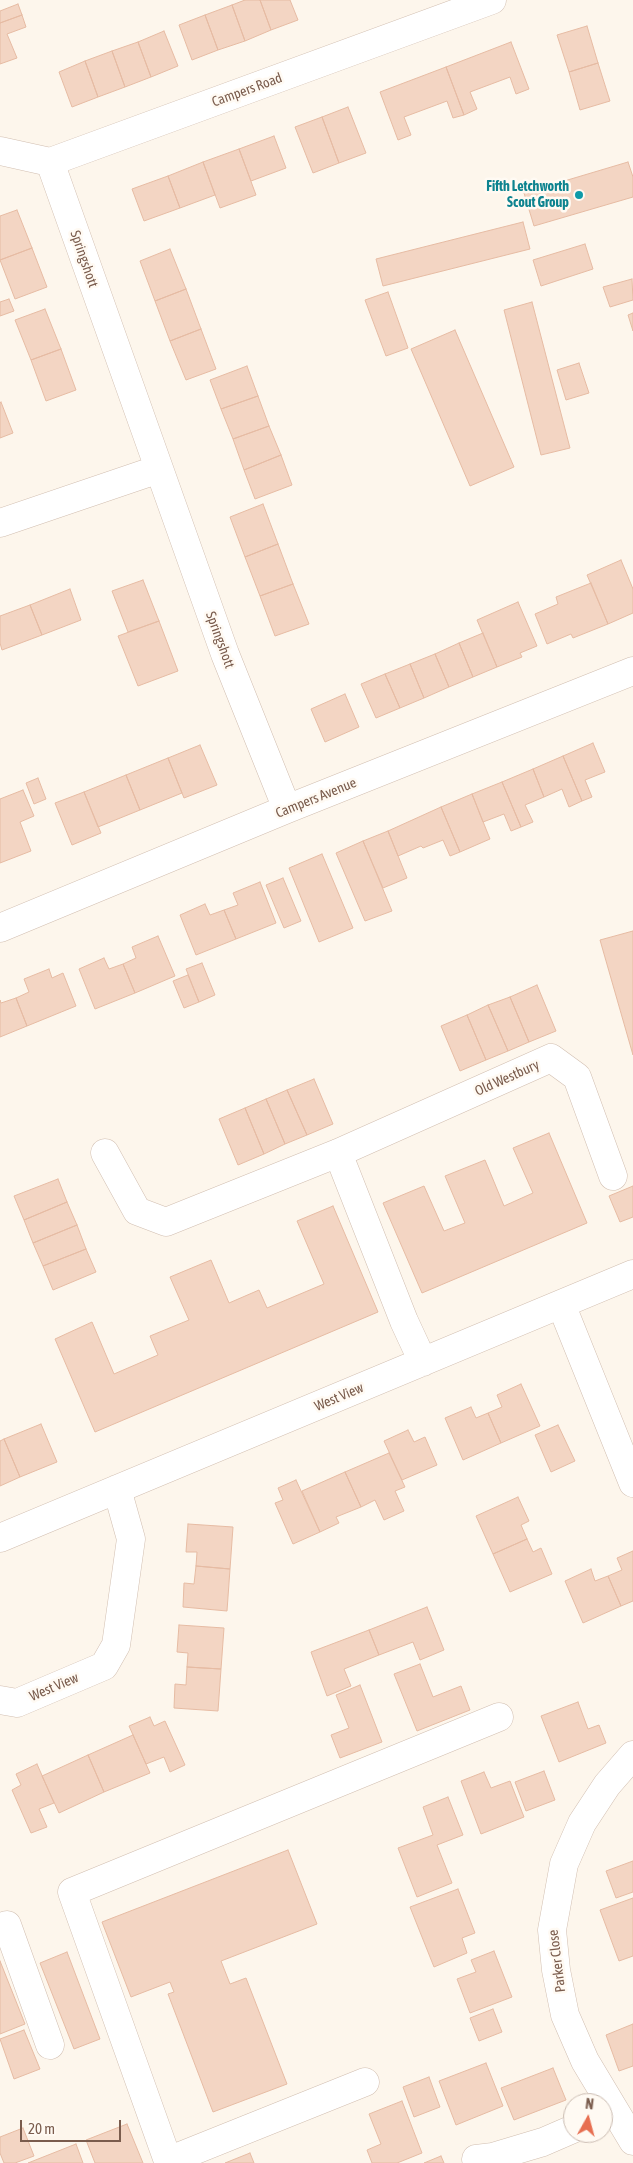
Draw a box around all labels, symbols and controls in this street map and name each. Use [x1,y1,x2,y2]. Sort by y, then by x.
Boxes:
street label: Campers Road [210,70,284,110]
place label: Fifth Letchworth Scout Group [486,179,569,212]
marker: Fifth Letchworth Scout Group [573,189,585,201]
street label: Springshott [66,228,102,290]
street label: Springshott [202,609,238,671]
street label: Campers Avenue [273,774,359,822]
street label: Old Westbury [472,1056,542,1100]
street label: West View [312,1379,366,1415]
street label: West View [27,1669,81,1705]
street label: Parker Close [545,1929,569,1993]
north arrow [563,2093,613,2143]
text: N [585,2096,595,2113]
scale bar [22,2110,124,2142]
text: 20 m [28,2120,55,2137]

